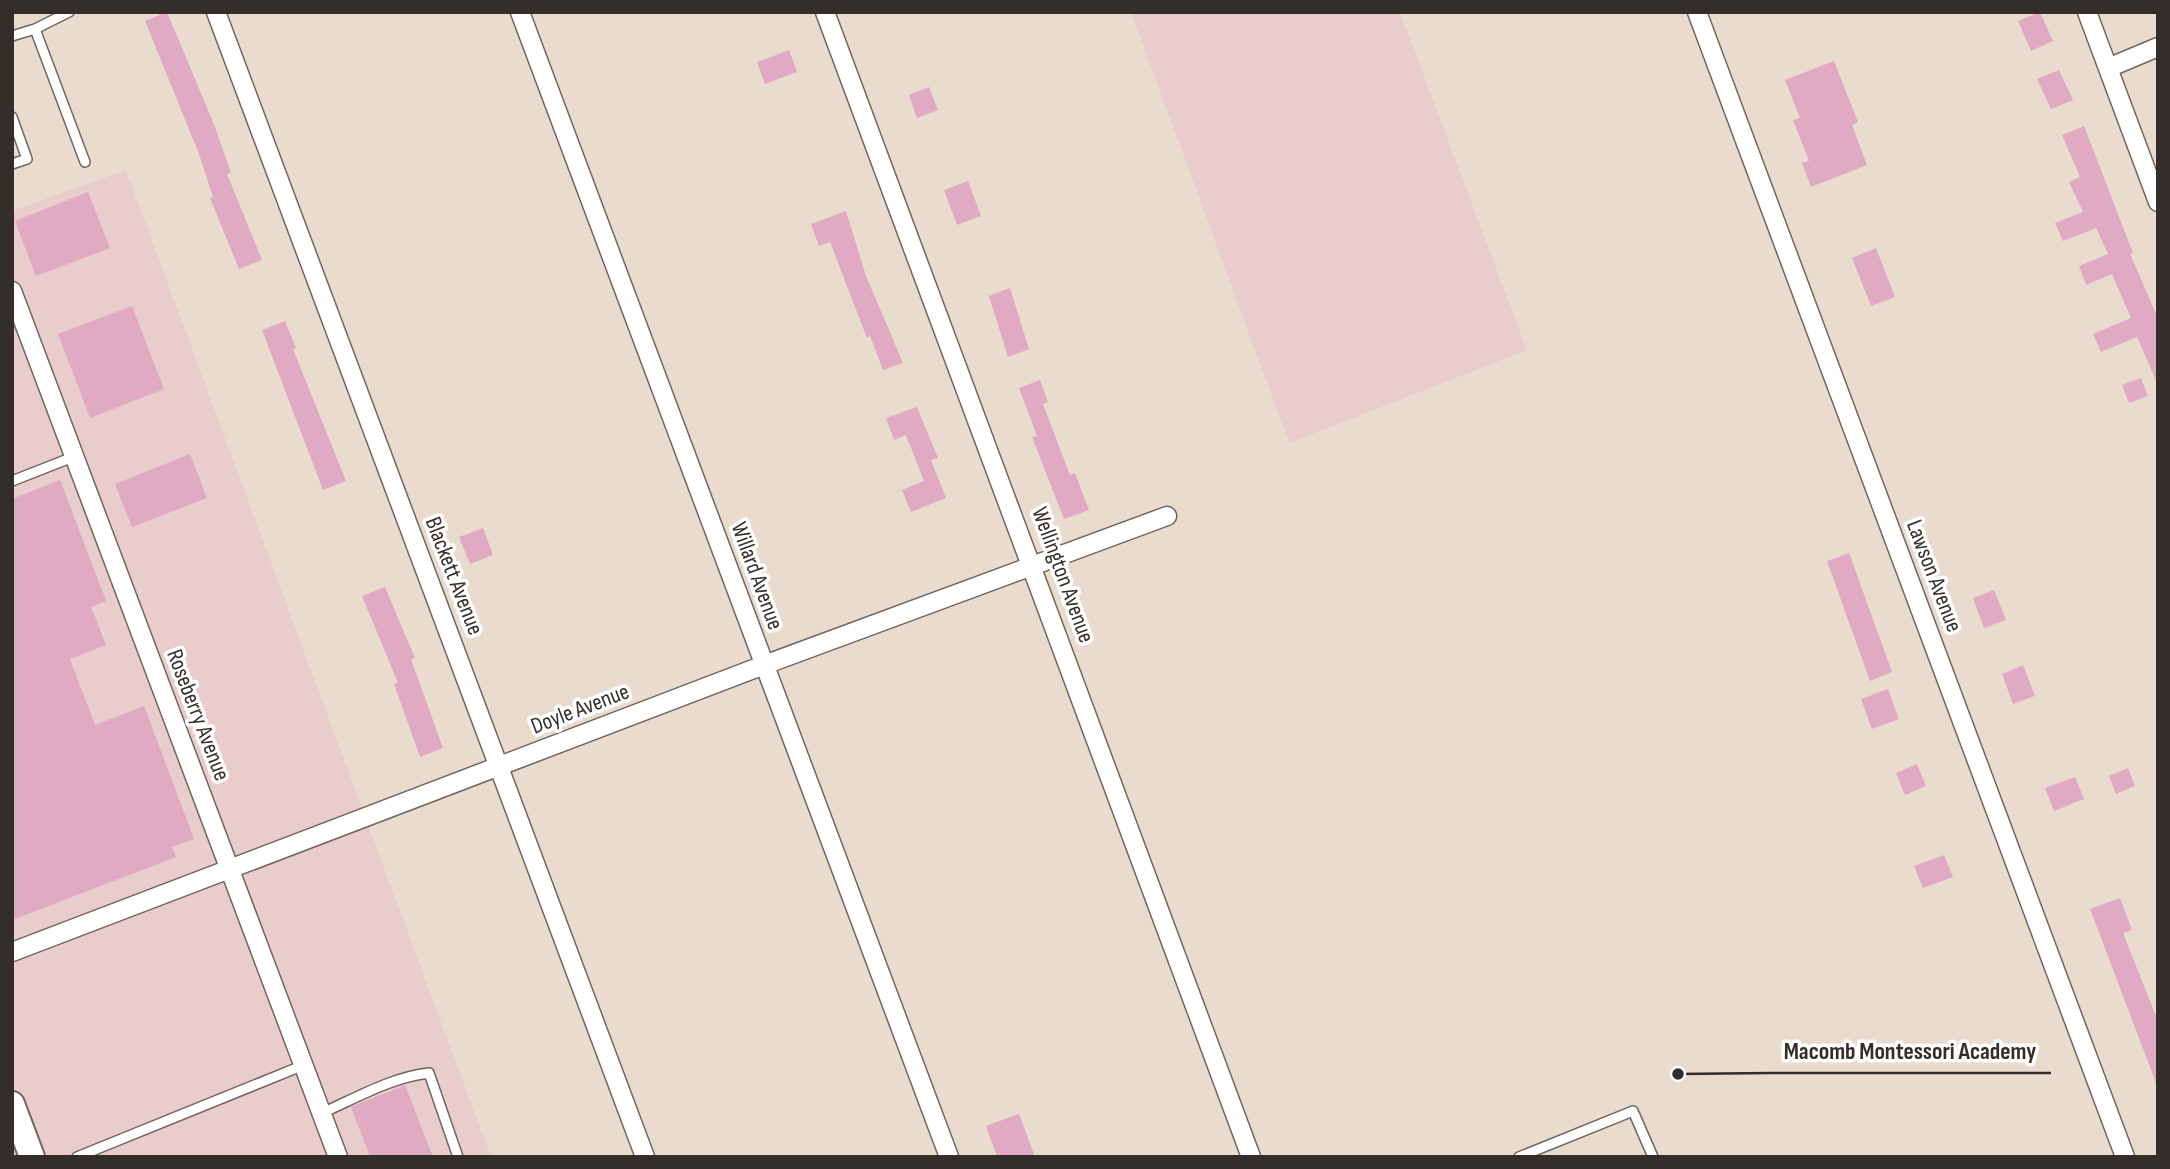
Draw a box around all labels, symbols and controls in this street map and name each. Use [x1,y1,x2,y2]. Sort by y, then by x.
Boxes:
street label: Wellington Avenue [1026,503,1100,647]
street label: Blackett Avenue [419,513,489,639]
street label: Lawson Avenue [1900,516,1968,636]
street label: Willard Avenue [725,518,789,634]
street label: Roseberry Avenue [160,645,236,785]
street label: Doyle Avenue [527,677,633,741]
callout: Macomb Montessori Academy [1770,1028,2051,1073]
text: Macomb Montessori Academy [1784,1037,2036,1066]

